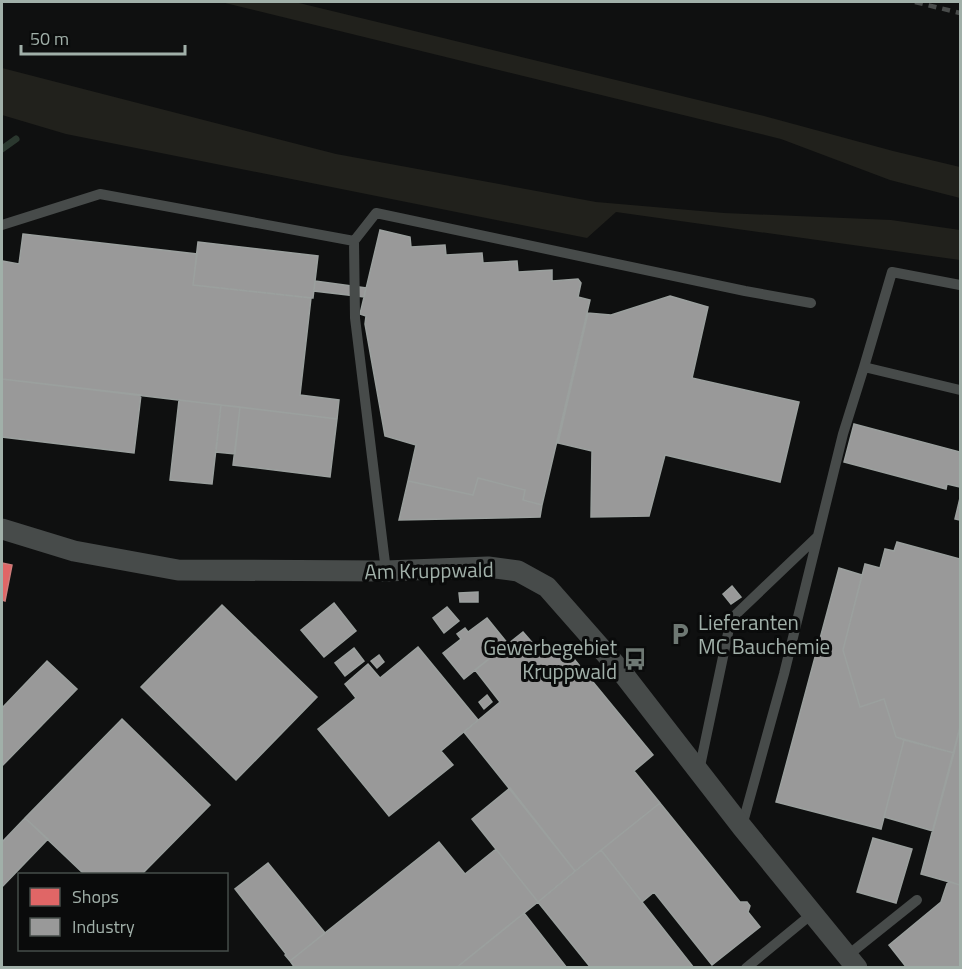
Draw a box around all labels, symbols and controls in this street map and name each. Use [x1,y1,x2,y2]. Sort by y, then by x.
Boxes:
scale bar [21,18,184,56]
text: 50 m [30,25,69,52]
street label: Am Kruppwald [364,553,494,587]
place label: Lieferanten MC Bauchemie [698,606,830,662]
parking icon: Lieferanten MC Bauchemie [667,621,693,647]
place label: Gewerbegebiet Kruppwald [483,631,618,687]
bus stop icon: Gewerbegebiet Kruppwald [622,646,648,672]
legend [18,873,228,951]
text: Shops [72,883,119,910]
text: Industry [72,913,135,940]

